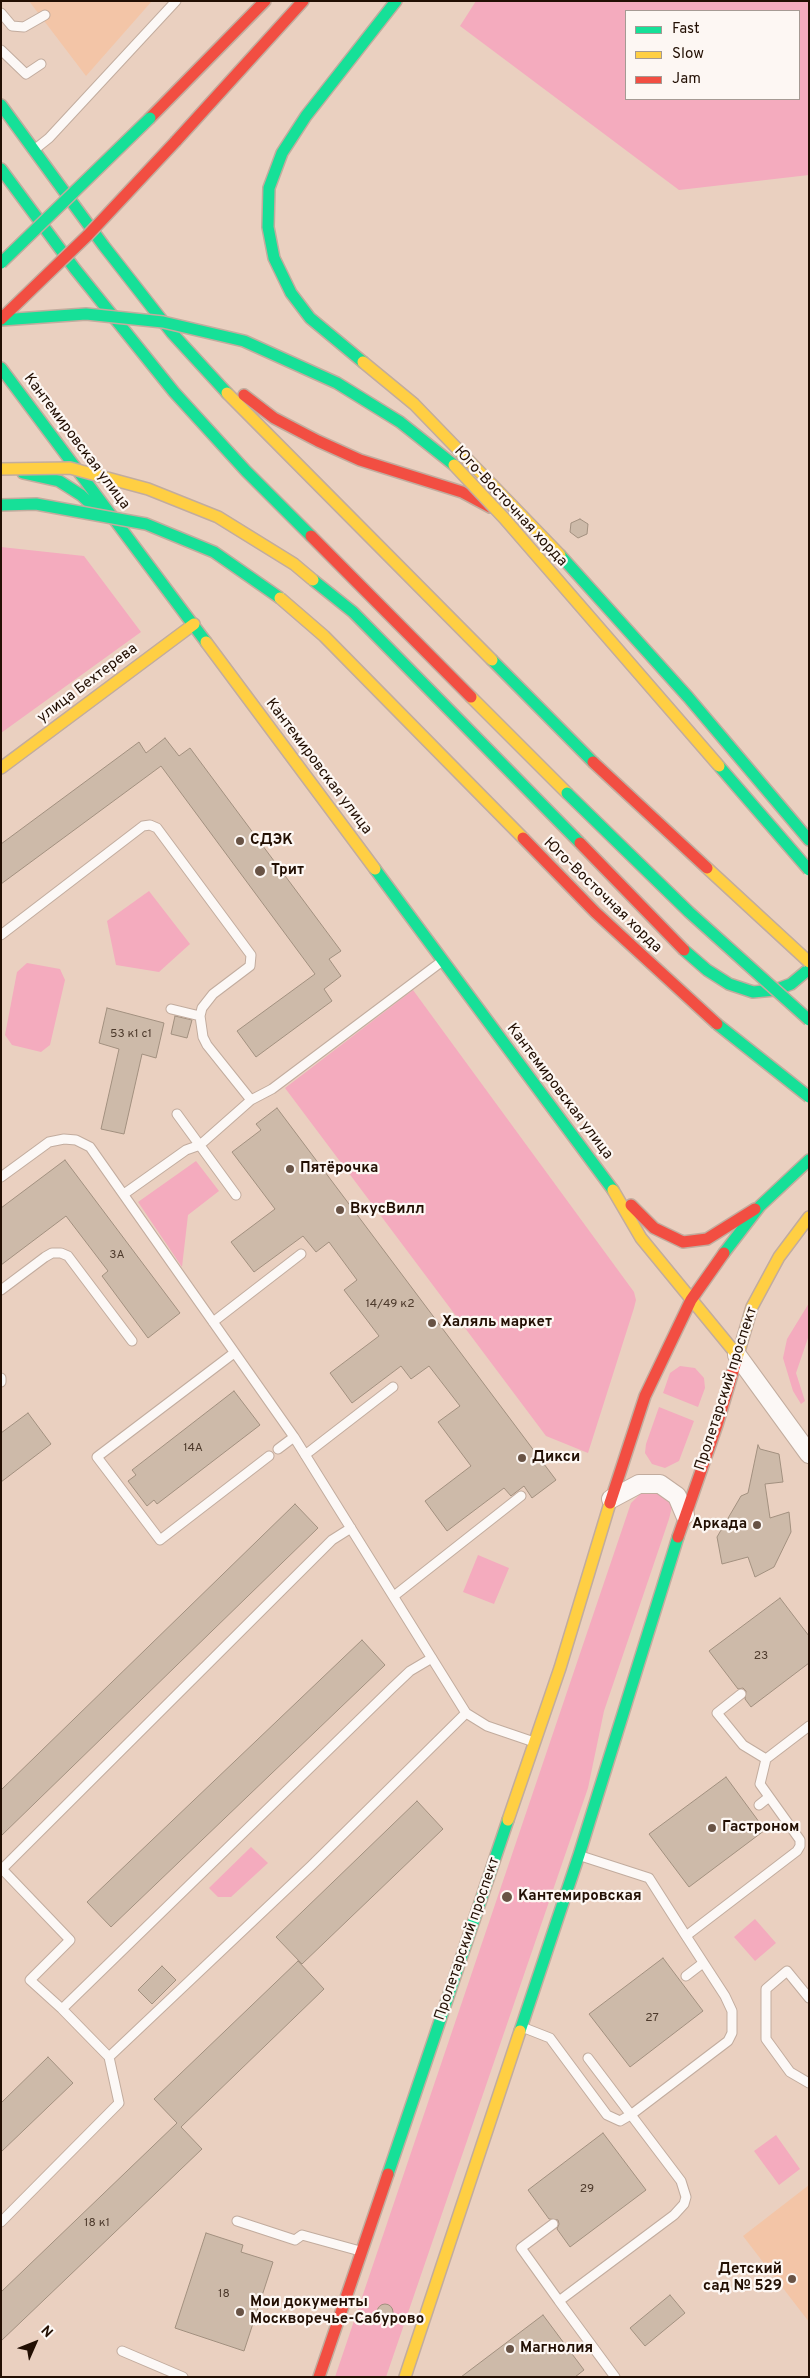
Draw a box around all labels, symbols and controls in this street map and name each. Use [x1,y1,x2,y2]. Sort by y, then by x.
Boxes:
legend [625,10,800,100]
text: Fast [672,20,700,39]
text: Slow [672,45,704,64]
text: Jam [672,70,701,89]
street label: Кантемировская улица [19,370,133,514]
street label: Юго-Восточная хорда [450,443,570,571]
street label: улица Бехтерева [34,640,142,728]
street label: Кантемировская улица [261,695,375,839]
place label: СДЭК [250,832,293,850]
marker: СДЭК [234,835,246,847]
street label: Юго-Восточная хорда [539,835,665,957]
place label: Трит [271,862,304,880]
marker: Трит [253,864,267,878]
street label: Кантемировская улица [502,1020,616,1164]
house number: 53 к1 с1 [110,1028,152,1042]
place label: Пятёрочка [300,1160,378,1178]
marker: Пятёрочка [284,1163,296,1175]
place label: ВкусВилл [350,1201,425,1219]
marker: ВкусВилл [334,1204,346,1216]
house number: 3А [109,1249,125,1263]
house number: 14/49 к2 [365,1298,415,1312]
street label: Пролетарский проспект [692,1305,762,1473]
place label: Халяль маркет [442,1314,552,1332]
marker: Халяль маркет [426,1317,438,1329]
house number: 14А [183,1442,203,1456]
place label: Дикси [532,1449,580,1467]
marker: Дикси [516,1452,528,1464]
place label: Аркада [692,1516,747,1534]
marker: Аркада [751,1519,763,1531]
house number: 23 [754,1650,768,1664]
place label: Гастроном [722,1819,799,1837]
marker: Гастроном [706,1822,718,1834]
street label: Пролетарский проспект [432,1855,504,2023]
place label: Кантемировская [518,1888,642,1906]
marker: Кантемировская [500,1890,514,1904]
house number: 27 [645,2012,659,2026]
house number: 29 [580,2183,594,2197]
house number: 18 к1 [84,2217,110,2231]
place label: Детский сад № 529 [703,2261,782,2296]
marker: Детский сад № 529 [786,2273,798,2285]
house number: 18 [218,2288,230,2302]
place label: Мои документы Москворечье-Сабурово [250,2294,424,2329]
marker: Мои документы Москворечье-Сабурово [234,2306,246,2318]
north arrow [10,2318,60,2368]
text: N [37,2323,56,2342]
place label: Магнолия [520,2340,593,2358]
marker: Магнолия [504,2343,516,2355]

